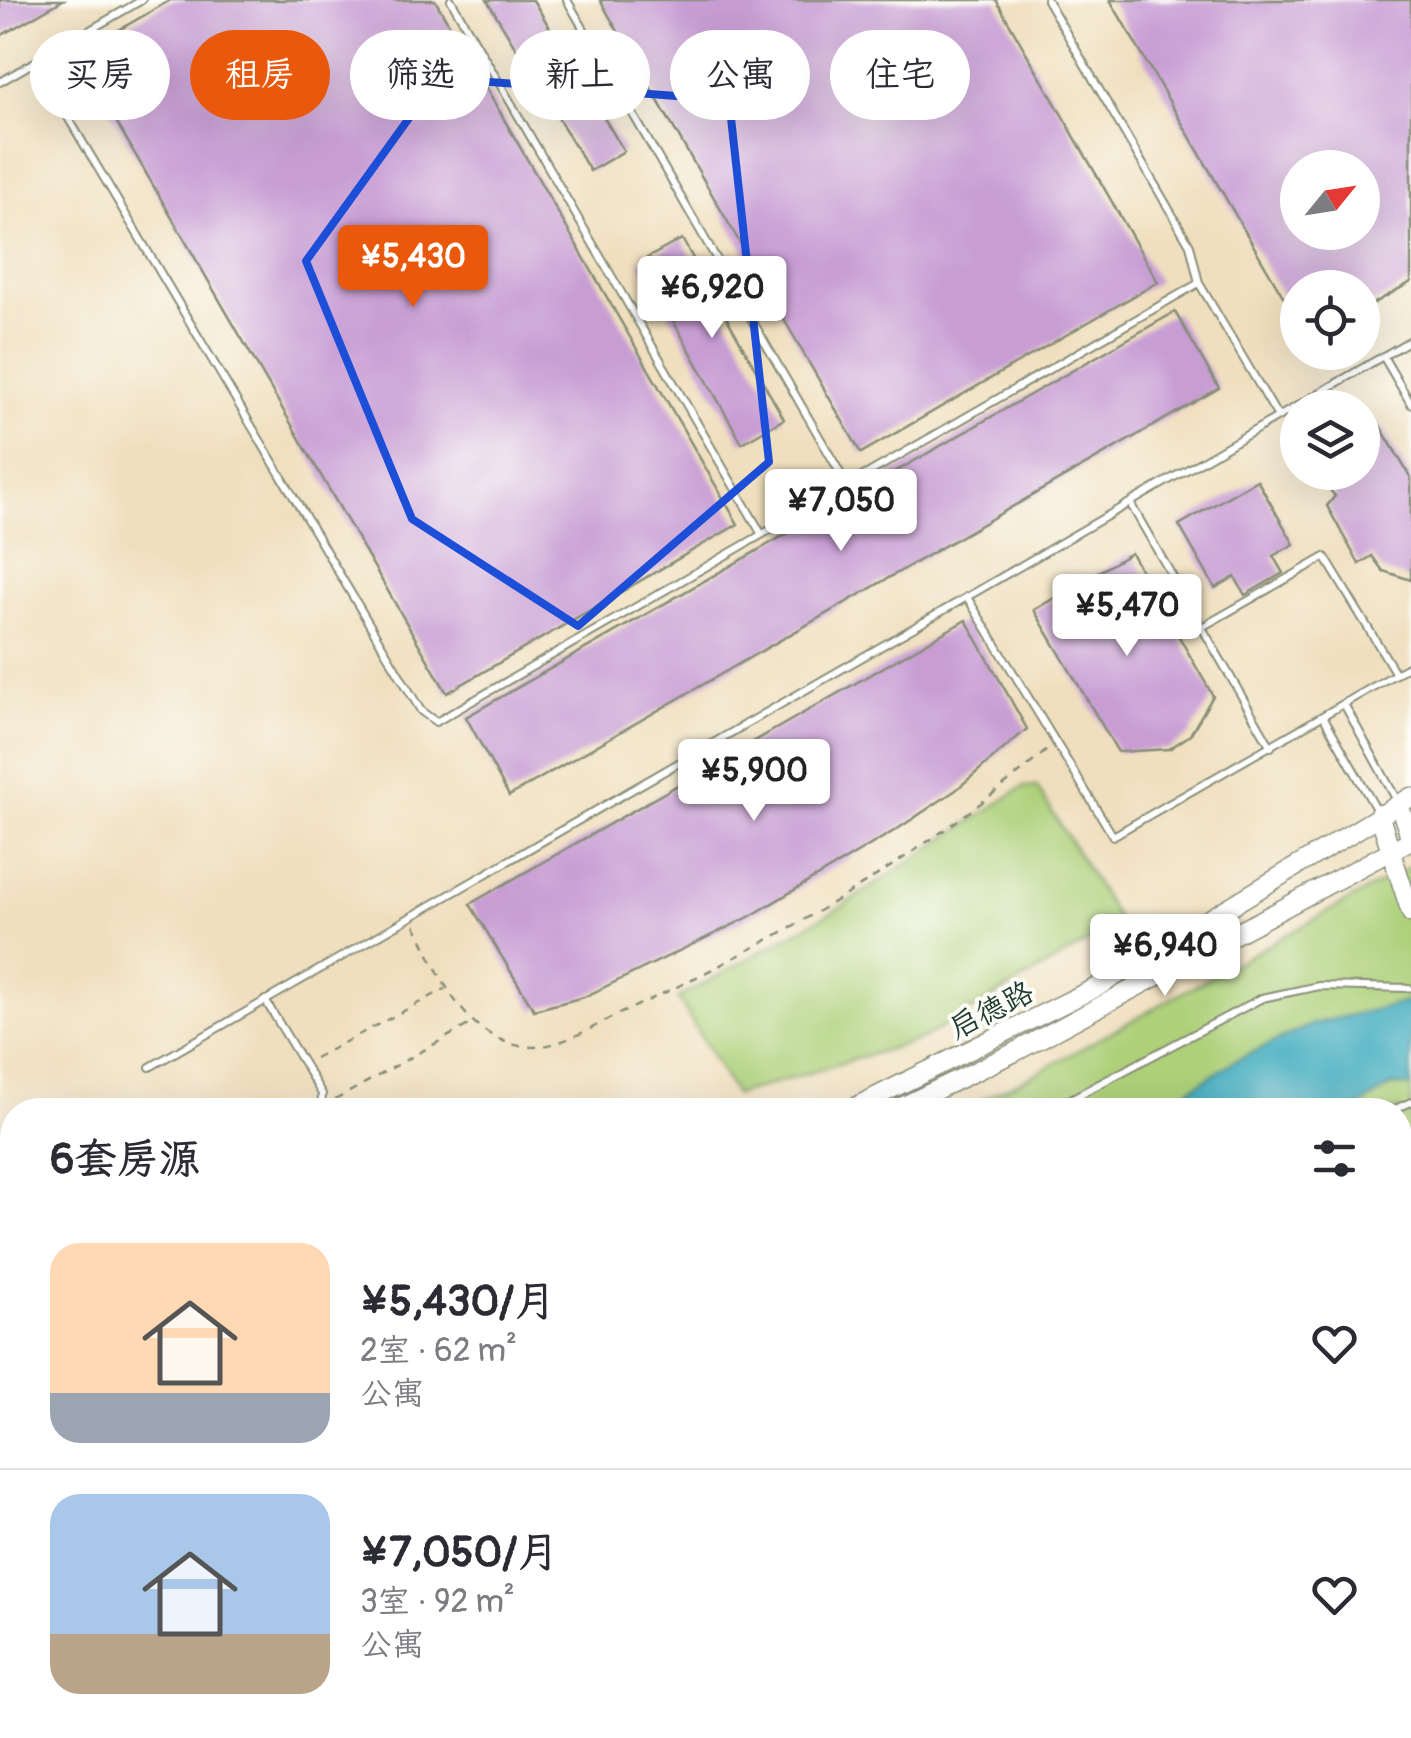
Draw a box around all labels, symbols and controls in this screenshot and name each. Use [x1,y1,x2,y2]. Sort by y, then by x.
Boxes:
chip: 买房 [30,30,170,120]
chip: 租房 [190,30,330,120]
chip: 筛选 [350,30,490,120]
chip: 新上 [510,30,650,120]
chip: 公寓 [670,30,810,120]
chip: 住宅 [830,30,970,120]
north arrow [1280,150,1380,250]
map controls [1280,150,1380,490]
pin: ¥5,430 [332,225,494,310]
text: ¥5,430 [360,237,466,277]
pin: ¥6,920 [631,256,793,341]
text: ¥6,920 [659,268,765,308]
button: locate [1280,270,1380,370]
button: layers [1280,390,1380,490]
pin: ¥7,050 [760,469,922,554]
text: ¥7,050 [787,481,895,521]
pin: ¥5,470 [1046,574,1208,659]
text: ¥5,470 [1074,586,1180,626]
pin: ¥5,900 [673,739,835,824]
text: ¥5,900 [700,751,808,791]
pin: ¥6,940 [1084,914,1246,999]
text: ¥6,940 [1112,926,1218,966]
street label: 启德路 [943,974,1040,1047]
icon: filters [1307,1131,1362,1186]
text: 6套房源 [50,1134,200,1186]
text: ¥5,430/月 [360,1276,556,1328]
icon: home [130,1283,250,1403]
icon: heart [1307,1316,1362,1371]
text: 2室 · 62 m² [360,1331,517,1371]
text: 公寓 [360,1374,424,1414]
text: ¥7,050/月 [360,1527,559,1579]
icon: home [130,1534,250,1654]
icon: heart [1307,1567,1362,1622]
text: 3室 · 92 m² [360,1582,515,1622]
text: 公寓 [360,1625,424,1665]

